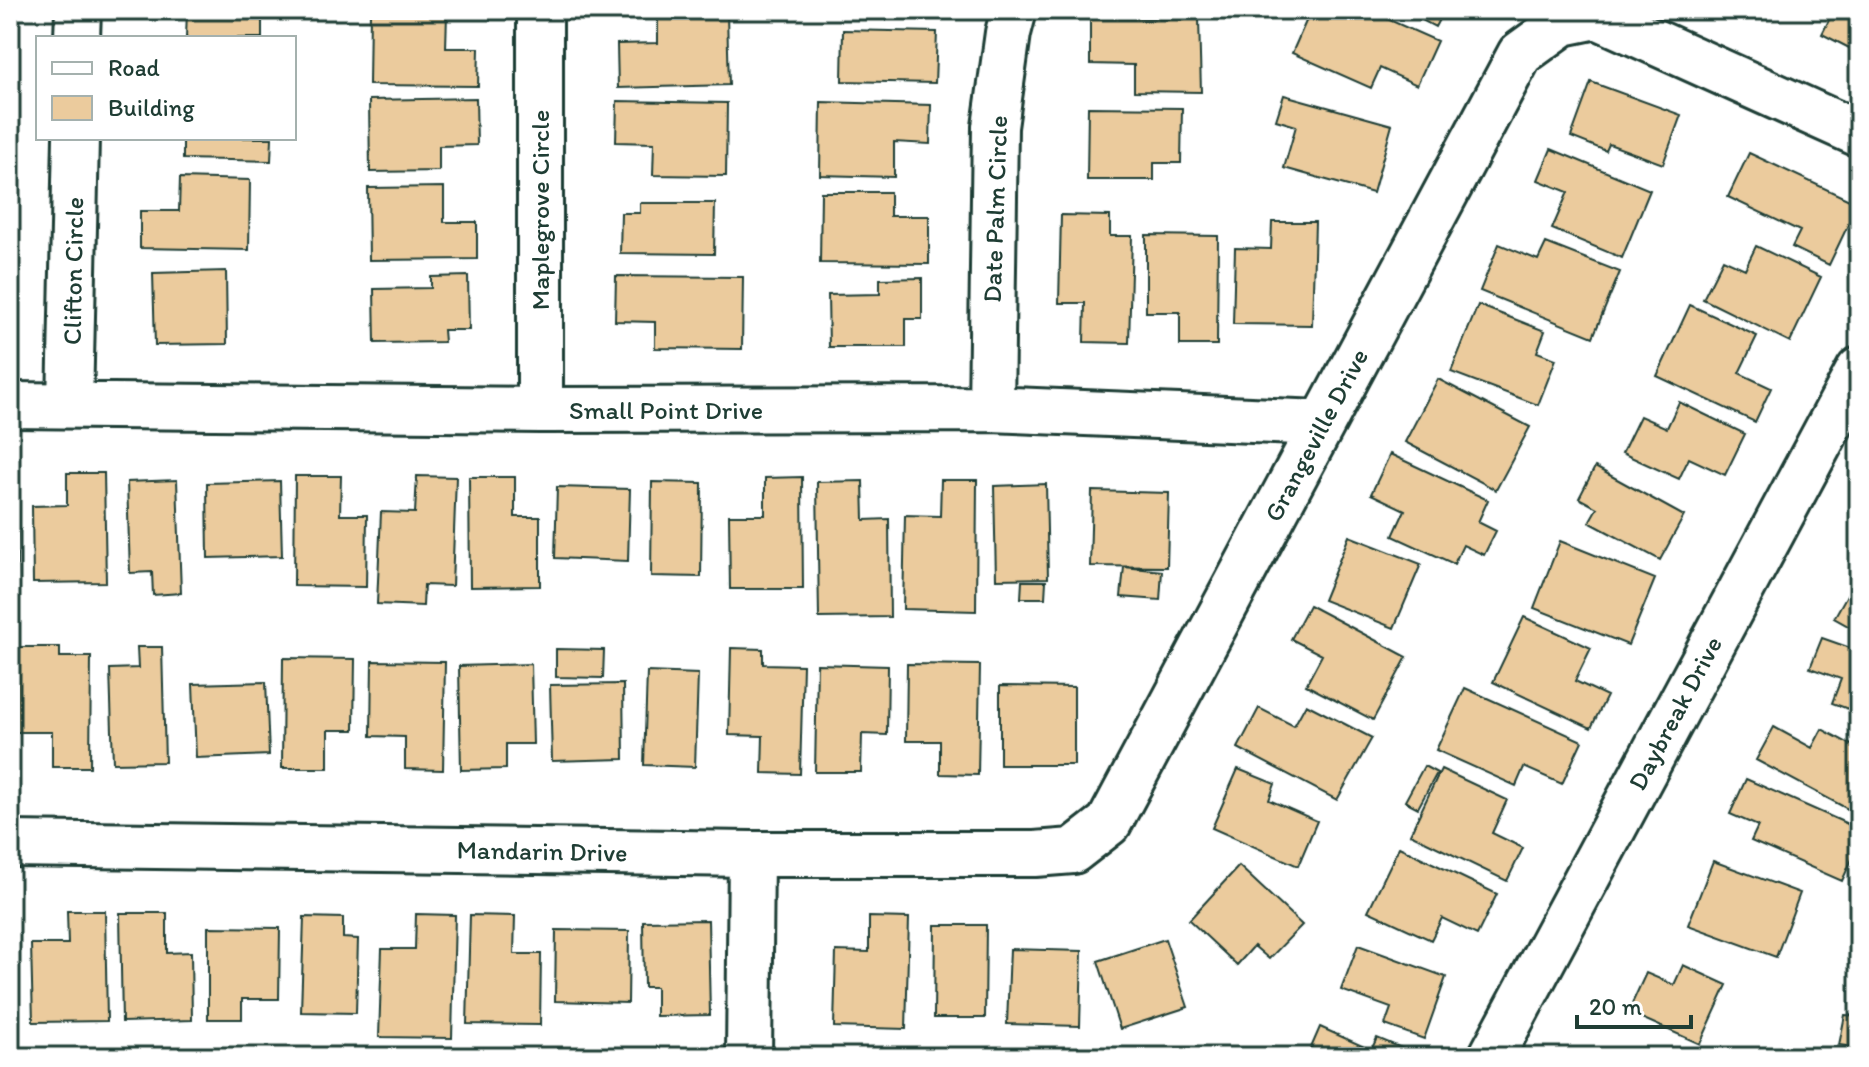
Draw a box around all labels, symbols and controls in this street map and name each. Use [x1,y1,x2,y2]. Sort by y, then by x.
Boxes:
legend [36,36,296,140]
text: Road [108,53,160,82]
text: Building [108,93,195,122]
street label: Maplegrove Circle [524,110,556,310]
street label: Date Palm Circle [976,115,1014,303]
street label: Clifton Circle [56,197,90,345]
street label: Grangeville Drive [1257,343,1375,527]
street label: Small Point Drive [569,394,763,426]
street label: Daybreak Drive [1621,631,1729,795]
street label: Mandarin Drive [456,834,628,868]
scale bar [1577,979,1691,1029]
text: 20 m [1589,992,1642,1021]

